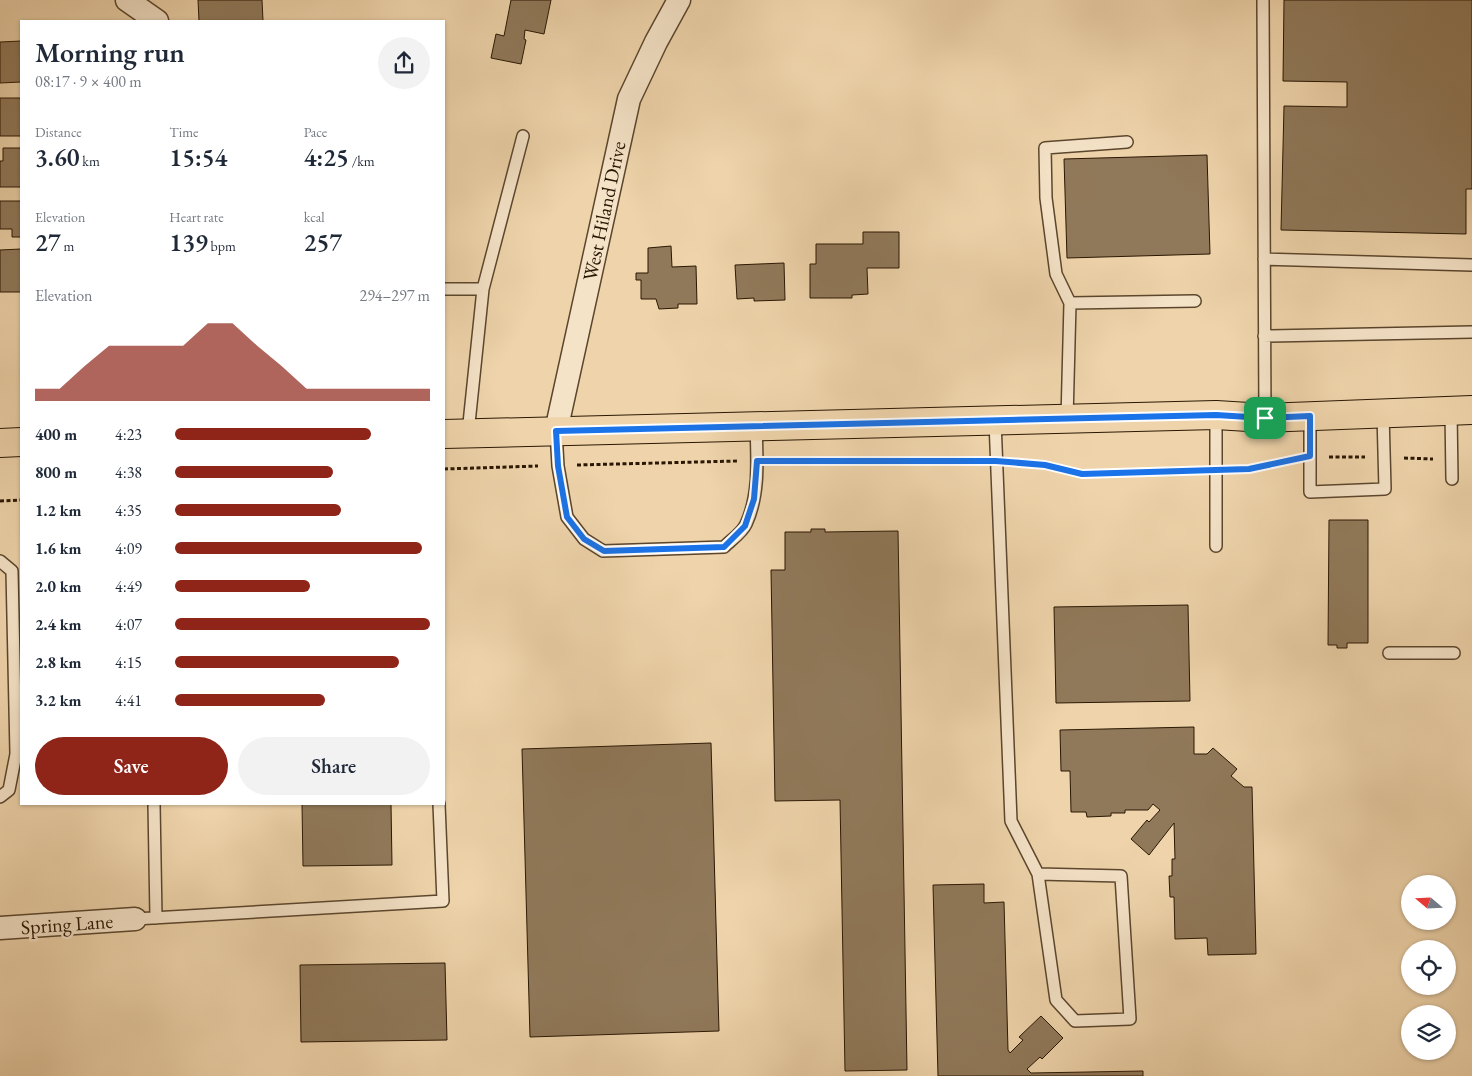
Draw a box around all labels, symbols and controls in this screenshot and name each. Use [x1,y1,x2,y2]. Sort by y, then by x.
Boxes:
text: Morning run [35,34,185,70]
button: share [378,37,430,89]
text: 08:17 · 9 × 400 m [35,71,142,92]
text: Distance [35,123,82,141]
text: Time [169,123,199,141]
text: Pace [304,123,327,141]
street label: West Hiland Drive [577,139,632,283]
text: 3.60 [35,141,80,173]
text: 15:54 [169,141,227,173]
text: 4:25 [304,141,349,173]
text: km [80,152,100,170]
text: /km [349,152,375,170]
text: Elevation [35,208,85,226]
text: Heart rate [169,208,224,226]
text: kcal [304,208,325,226]
text: 27 [35,226,61,258]
text: 139 [169,226,208,258]
text: 257 [304,226,342,258]
text: m [61,237,74,255]
text: bpm [208,237,236,255]
text: Elevation [35,285,93,306]
text: 294–297 m [359,285,430,306]
pin [1244,397,1286,439]
icon: arrive [1251,404,1279,432]
text: 400 m [35,424,77,445]
text: 4:23 [115,424,142,445]
text: 800 m [35,462,77,483]
text: 4:38 [115,462,142,483]
text: 1.2 km [35,500,81,521]
text: 4:35 [115,500,142,521]
text: 1.6 km [35,538,81,559]
text: 4:09 [115,538,142,559]
text: 2.0 km [35,576,81,597]
text: 4:49 [115,576,142,597]
text: 2.4 km [35,614,81,635]
text: 4:07 [115,614,142,635]
text: 2.8 km [35,652,81,673]
text: 4:15 [115,652,142,673]
text: 3.2 km [35,690,81,711]
text: 4:41 [115,690,142,711]
button: Save [35,737,228,795]
button: Share [238,737,430,795]
north arrow [1401,875,1456,930]
map controls [1401,875,1456,1060]
street label: Spring Lane [20,908,114,940]
button: locate [1401,940,1456,995]
button: layers [1401,1005,1456,1060]

